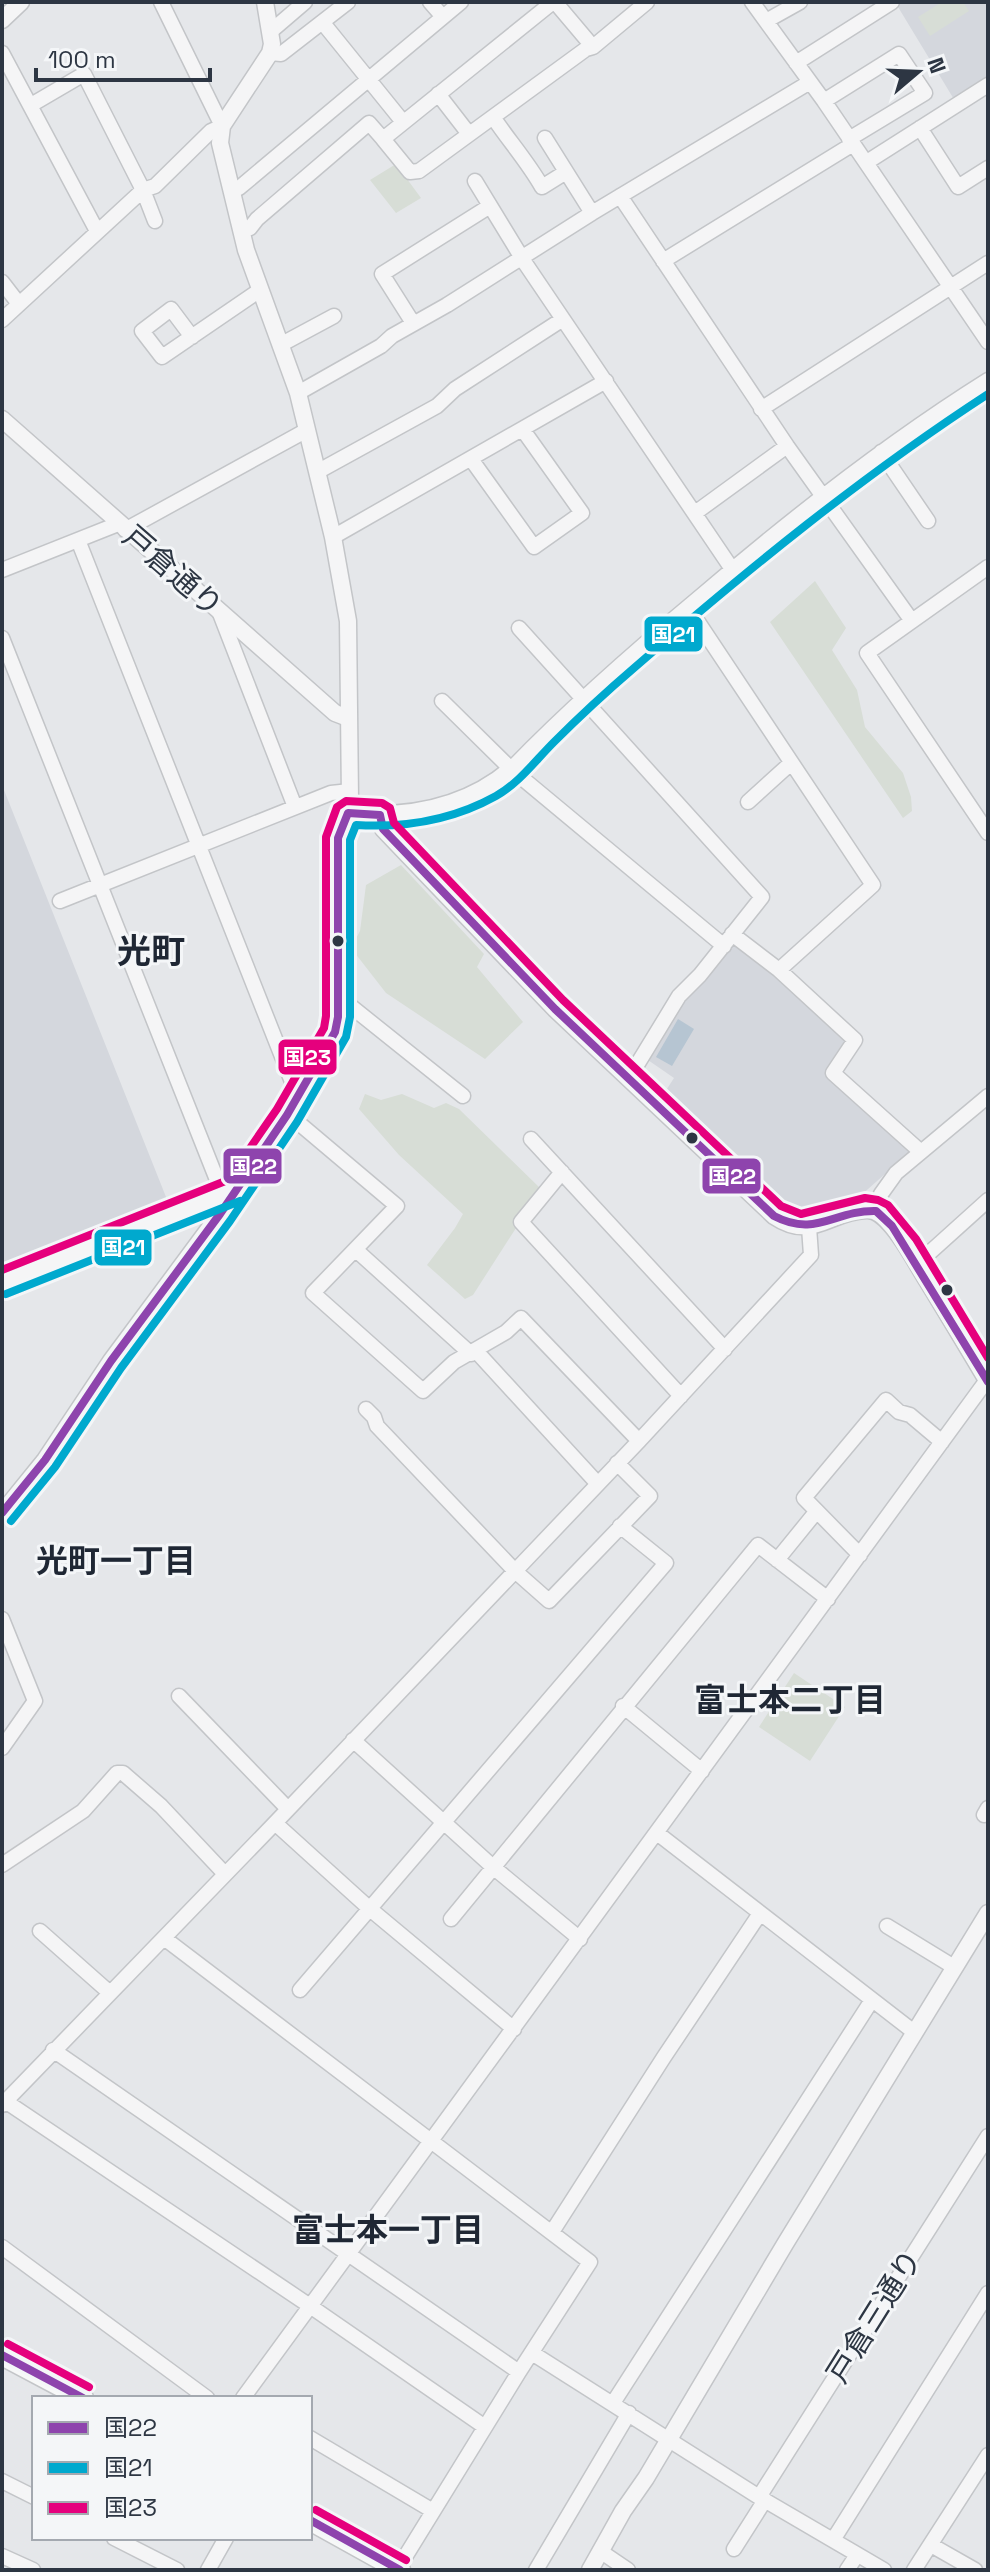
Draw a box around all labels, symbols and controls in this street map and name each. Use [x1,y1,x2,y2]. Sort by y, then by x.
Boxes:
scale bar [36,32,210,82]
north arrow [878,32,958,112]
text: 100 m [48,44,116,75]
text: N [921,54,953,77]
street label: 戸倉通り [115,517,231,625]
line badge: 国21 [643,615,704,653]
text: 国21 [650,620,696,648]
district label: 光町 [117,930,185,973]
unlabelled marker [330,933,346,949]
line badge: 国23 [277,1038,338,1076]
text: 国23 [283,1043,331,1071]
unlabelled marker [684,1130,700,1146]
line badge: 国22 [222,1147,283,1185]
text: 国22 [229,1152,277,1180]
line badge: 国22 [701,1157,762,1195]
text: 国22 [708,1162,756,1190]
line badge: 国21 [93,1228,153,1267]
text: 国21 [100,1233,146,1261]
unlabelled marker [939,1282,955,1298]
district label: 光町一丁目 [36,1541,196,1581]
district label: 富士本二丁目 [694,1680,886,1720]
district label: 富士本一丁目 [292,2210,484,2250]
street label: 戸倉三通り [818,2242,930,2390]
legend [32,2396,312,2540]
text: 国22 [104,2412,157,2443]
text: 国21 [104,2452,153,2483]
text: 国23 [104,2492,157,2523]

